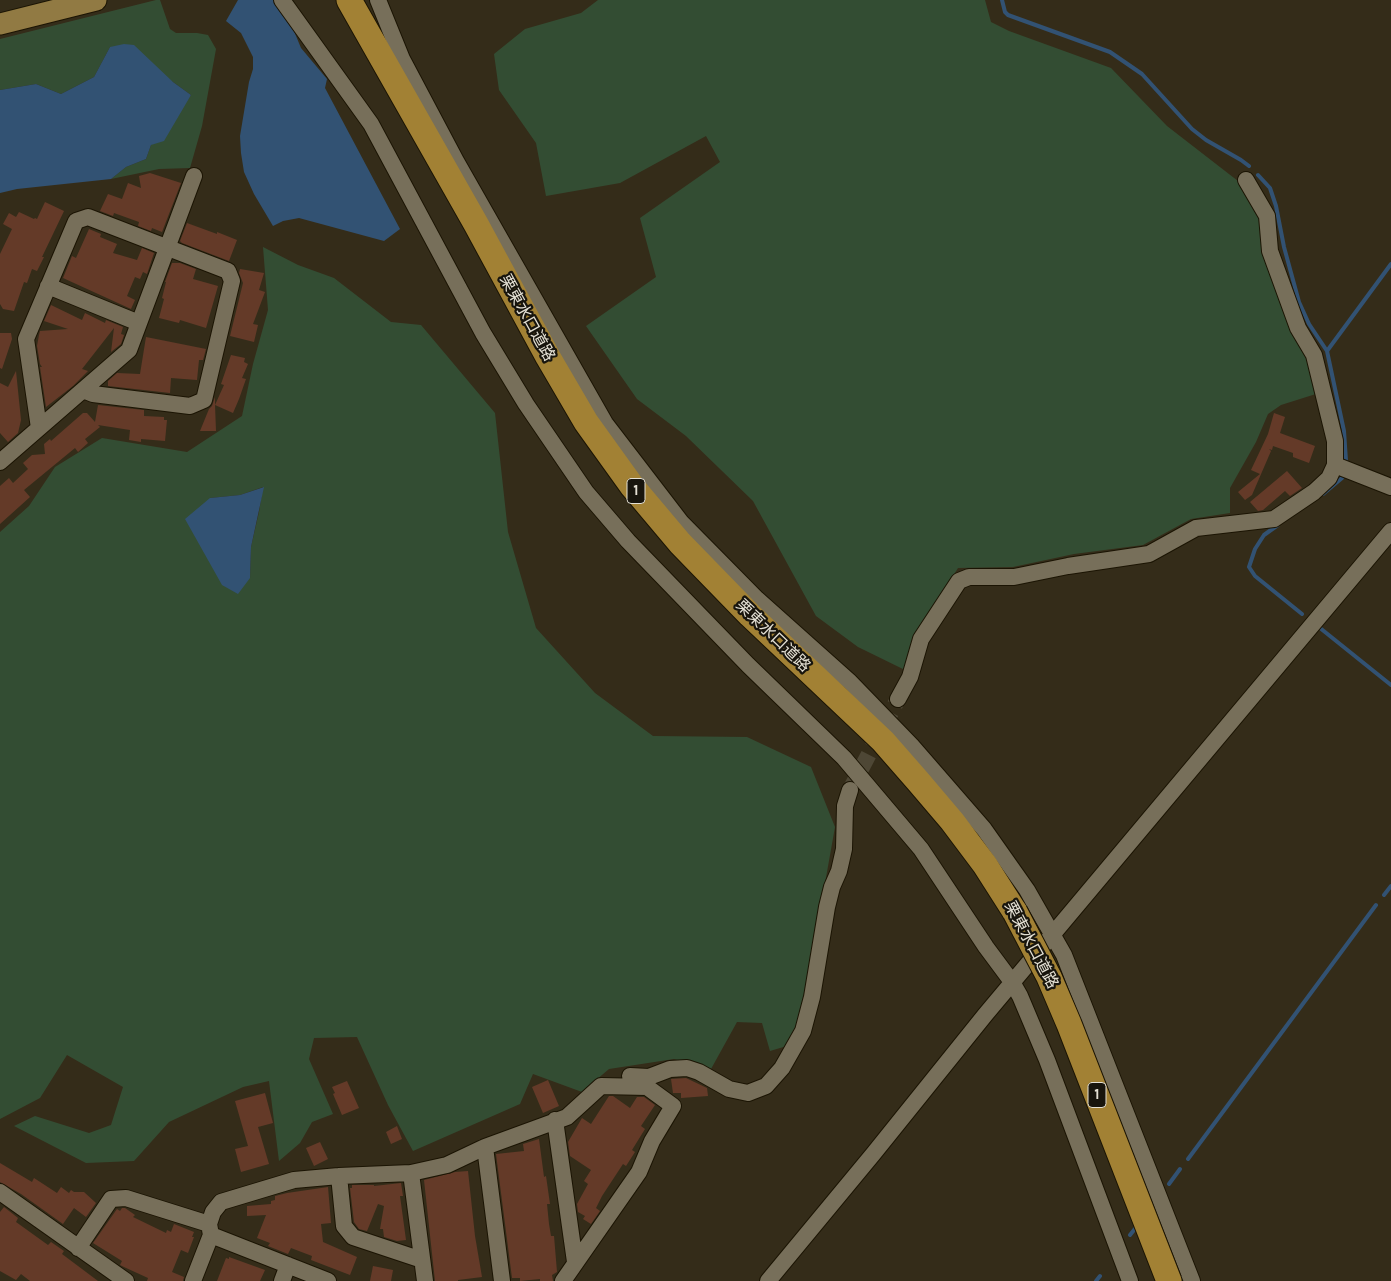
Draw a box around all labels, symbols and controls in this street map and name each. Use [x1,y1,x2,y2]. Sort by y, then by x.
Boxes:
street label: 栗東水口道路 [495,271,559,365]
road number: 1 [627,478,645,504]
street label: 栗東水口道路 [732,596,814,676]
street label: 栗東水口道路 [1000,898,1062,992]
road number: 1 [1088,1082,1106,1108]

